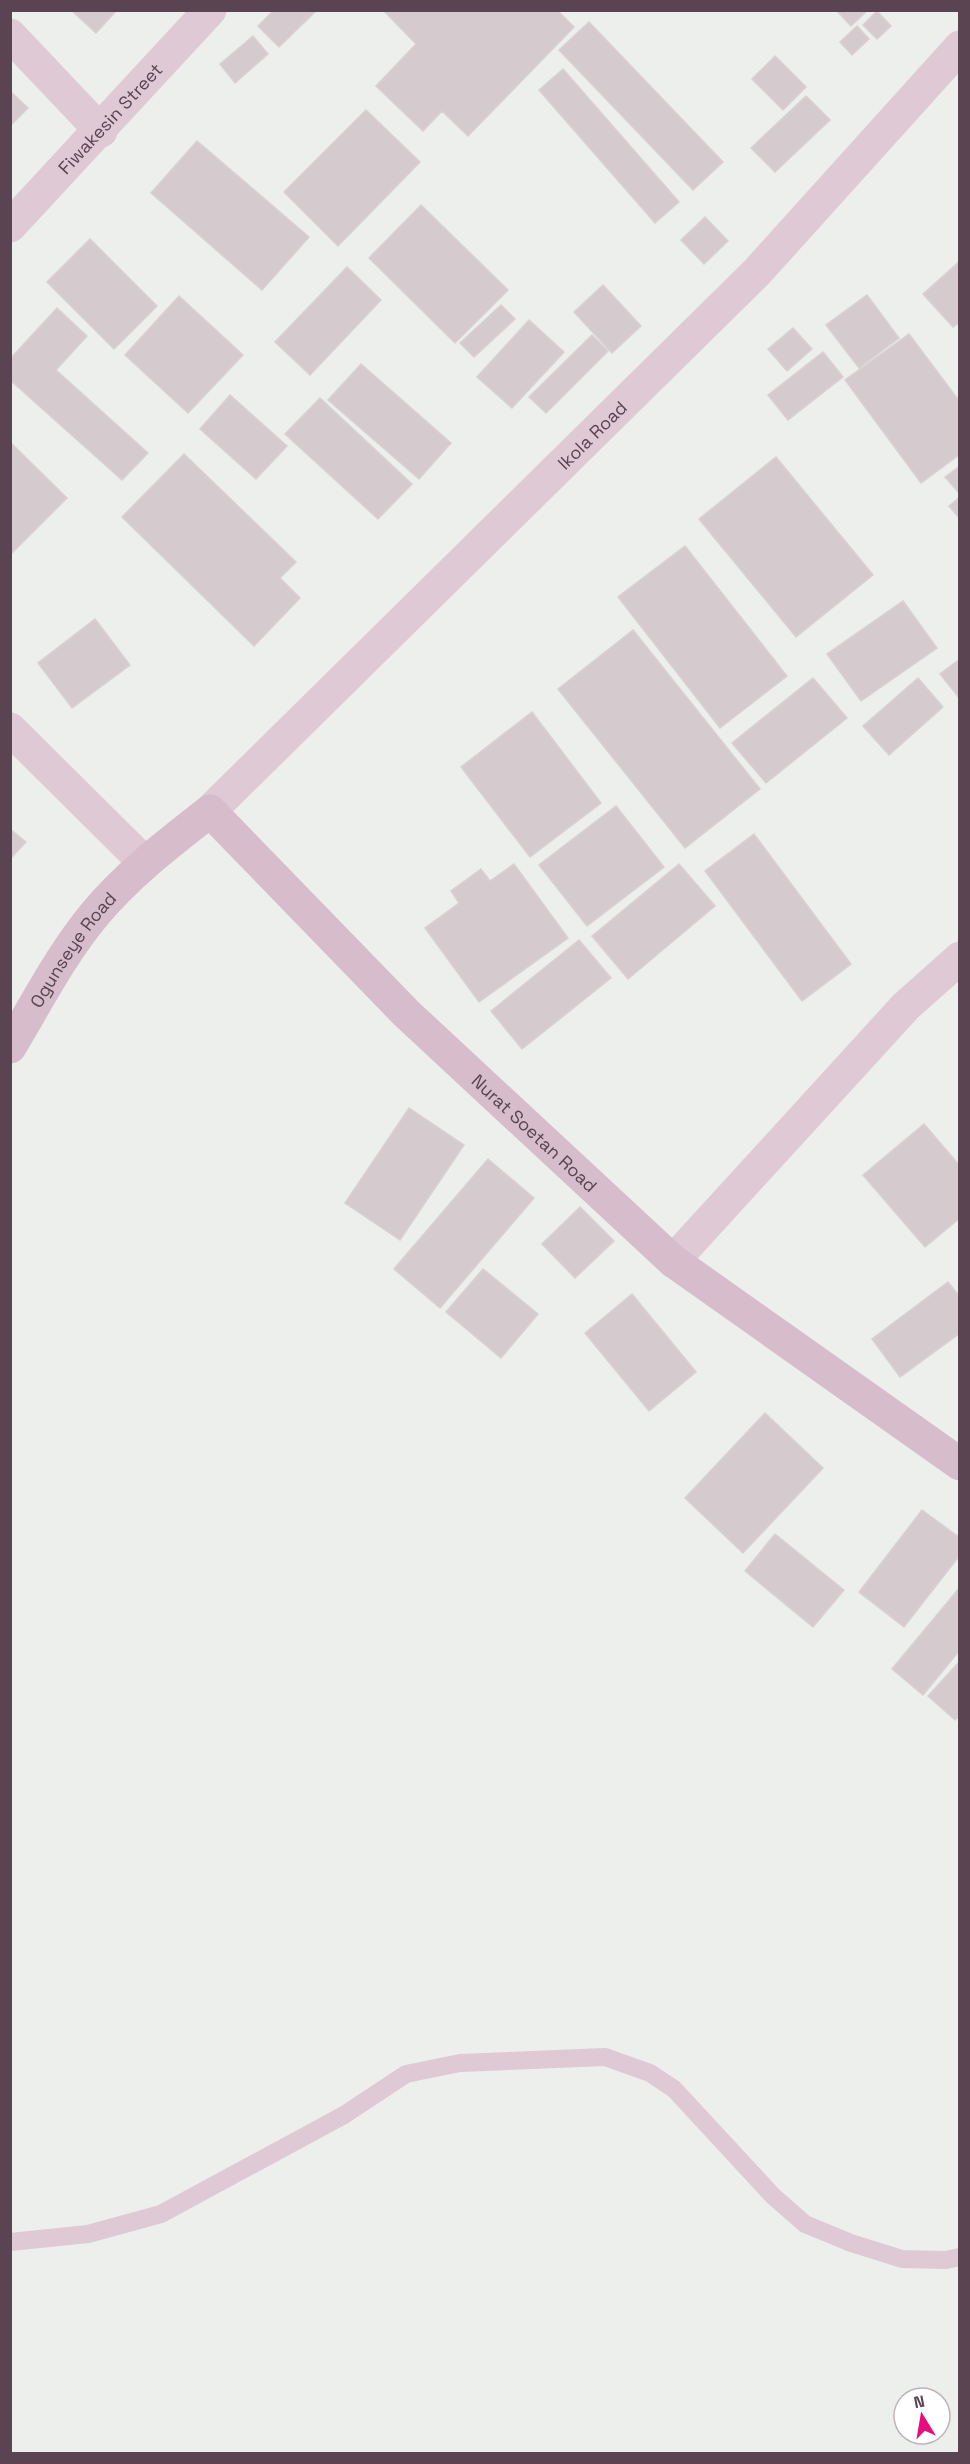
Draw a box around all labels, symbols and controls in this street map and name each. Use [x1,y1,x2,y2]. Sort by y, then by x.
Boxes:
street label: Fiwakesin Street [53,58,167,179]
street label: Ikola Road [552,396,631,474]
street label: Ogunseye Road [24,887,121,1011]
street label: Nurat Soetan Road [467,1069,602,1197]
north arrow [892,2386,952,2446]
text: N [912,2390,927,2413]

